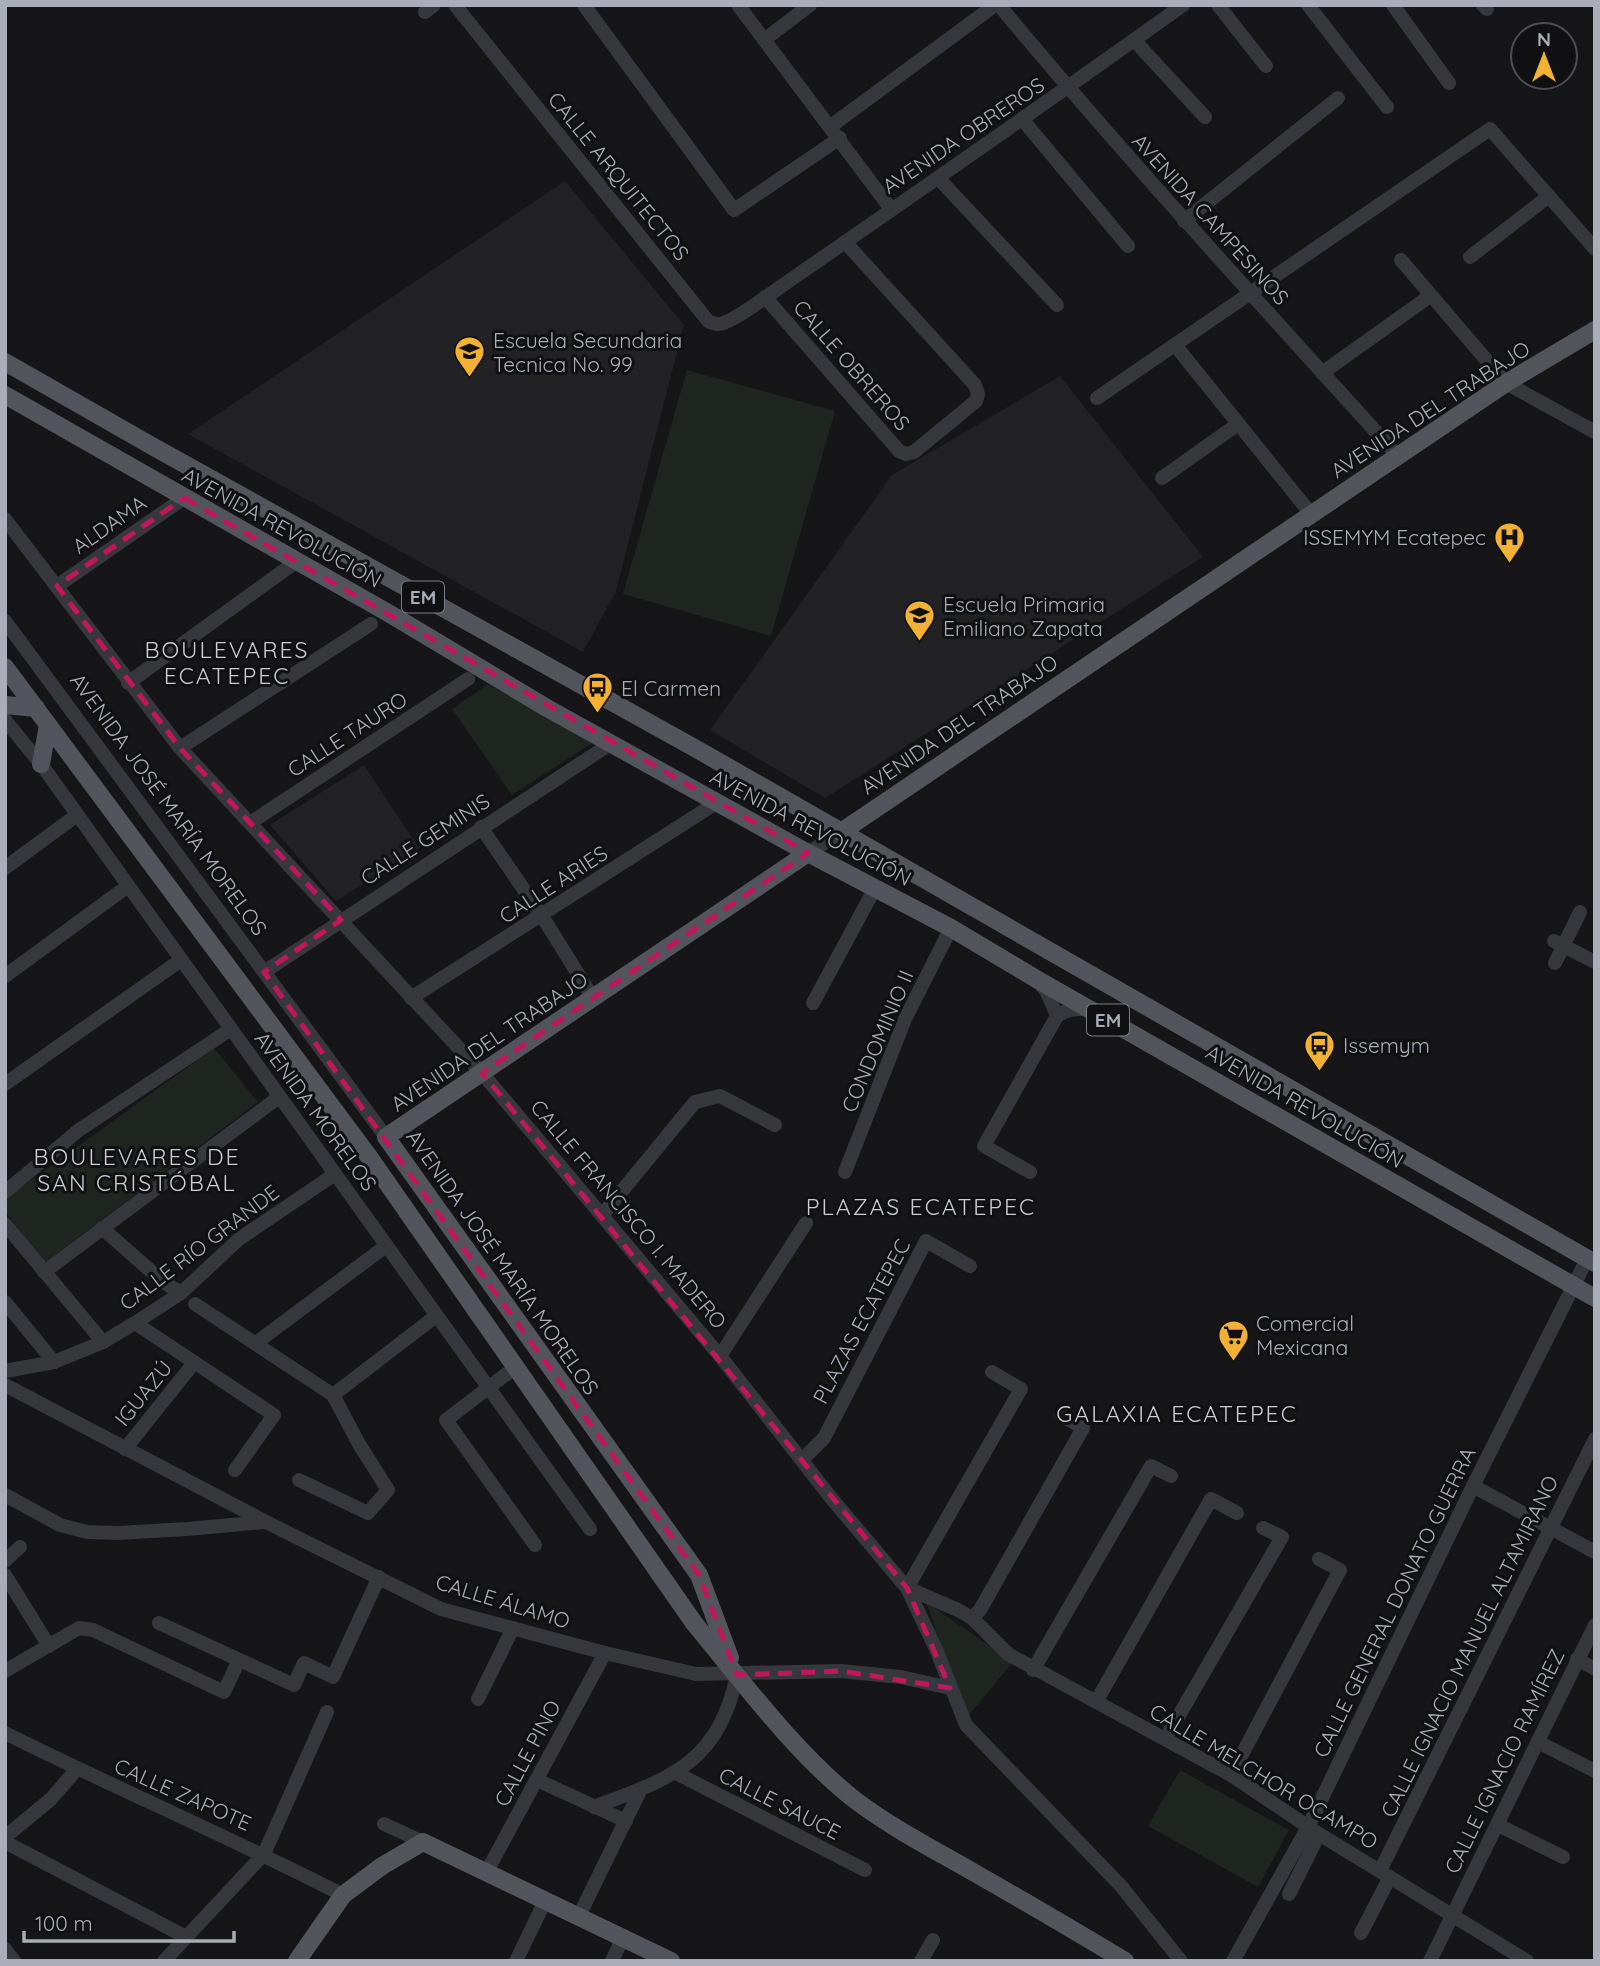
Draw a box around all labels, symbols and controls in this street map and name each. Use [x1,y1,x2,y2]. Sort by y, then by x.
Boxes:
north arrow [1509,21,1579,91]
text: N [1537,27,1551,51]
street label: AVENIDA OBREROS [877,71,1049,199]
street label: CALLE ARQUITECTOS [543,86,695,266]
street label: AVENIDA CAMPESINOS [1127,128,1295,310]
street label: CALLE OBREROS [788,294,916,436]
place label: Escuela Secundaria Tecnica No. 99 [493,327,682,377]
school or university icon: Escuela Secundaria Tecnica No. 99 [453,335,487,379]
street label: AVENIDA DEL TRABAJO [1326,335,1534,483]
street label: AVENIDA REVOLUCIÓN [178,461,386,593]
street label: ALDAMA [67,489,151,559]
hospital icon: ISSEMYM Ecatepec [1492,520,1526,564]
place label: ISSEMYM Ecatepec [1303,524,1486,550]
road number: EM [402,582,444,612]
place label: Escuela Primaria Emiliano Zapata [943,591,1105,641]
school or university icon: Escuela Primaria Emiliano Zapata [903,599,937,643]
district label: BOULEVARES ECATEPEC [144,635,310,690]
street label: AVENIDA DEL TRABAJO [856,648,1062,800]
street label: AVENIDA JOSÉ MARÍA MORELOS [65,668,273,940]
bus stop icon: El Carmen [581,671,615,715]
place label: El Carmen [621,675,721,701]
street label: CALLE TAURO [282,686,412,782]
street label: AVENIDA REVOLUCIÓN [706,763,916,891]
street label: CALLE GEMINIS [356,788,494,890]
street label: CALLE ARIES [494,839,612,929]
street label: AVENIDA DEL TRABAJO [386,965,592,1117]
street label: CONDOMINIO II [835,966,919,1116]
road number: EM [1087,1004,1129,1036]
street label: AVENIDA MORELOS [249,1026,383,1196]
bus stop icon: Issemym [1303,1028,1337,1072]
place label: Issemym [1343,1032,1430,1058]
street label: AVENIDA REVOLUCIÓN [1201,1039,1409,1173]
street label: CALLE FRANCISCO I. MADERO [525,1094,733,1334]
street label: AVENIDA JOSÉ MARÍA MORELOS [401,1124,605,1400]
district label: BOULEVARES DE SAN CRISTÓBAL [34,1142,240,1197]
street label: CALLE RÍO GRANDE [114,1179,284,1315]
district label: PLAZAS ECATEPEC [806,1192,1036,1221]
street label: PLAZAS ECATEPEC [807,1234,916,1408]
place label: Comercial Mexicana [1256,1310,1354,1360]
supermarket icon: Comercial Mexicana [1216,1318,1250,1362]
street label: IGUAZÚ [109,1355,177,1431]
district label: GALAXIA ECATEPEC [1056,1399,1298,1428]
street label: CALLE GENERAL DONATO GUERRA [1307,1443,1481,1761]
street label: CALLE IGNACIO MANUEL ALTAMIRANO [1375,1471,1563,1821]
street label: CALLE ÁLAMO [433,1568,573,1634]
street label: CALLE IGNACIO RAMÍREZ [1438,1645,1570,1877]
street label: CALLE PINO [488,1695,566,1811]
street label: CALLE MELCHOR OCAMPO [1145,1697,1383,1855]
street label: CALLE ZAPOTE [110,1752,256,1836]
street label: CALLE SAUCE [715,1761,845,1845]
scale bar [24,1899,234,1943]
text: 100 m [35,1910,93,1936]

